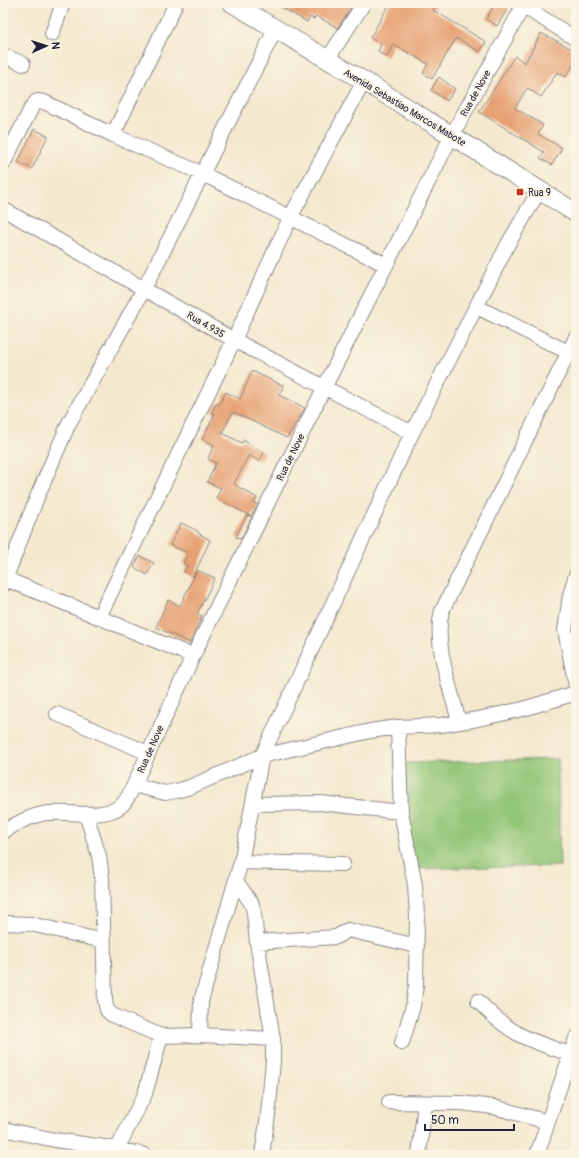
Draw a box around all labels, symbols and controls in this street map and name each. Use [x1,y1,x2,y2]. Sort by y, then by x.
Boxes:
north arrow [26,26,66,66]
text: N [49,41,62,50]
street label: Avenida Sebastiao Marcos Mabote [341,66,468,149]
street label: Rua de Nove [458,68,494,119]
marker: Rua 9 [515,187,525,197]
place label: Rua 9 [528,187,551,199]
street label: Rua 4.935 [184,309,227,341]
street label: Rua de Nove [274,432,308,483]
street label: Rua de Nove [135,723,167,775]
scale bar [425,1106,514,1132]
text: 50 m [431,1113,459,1128]

